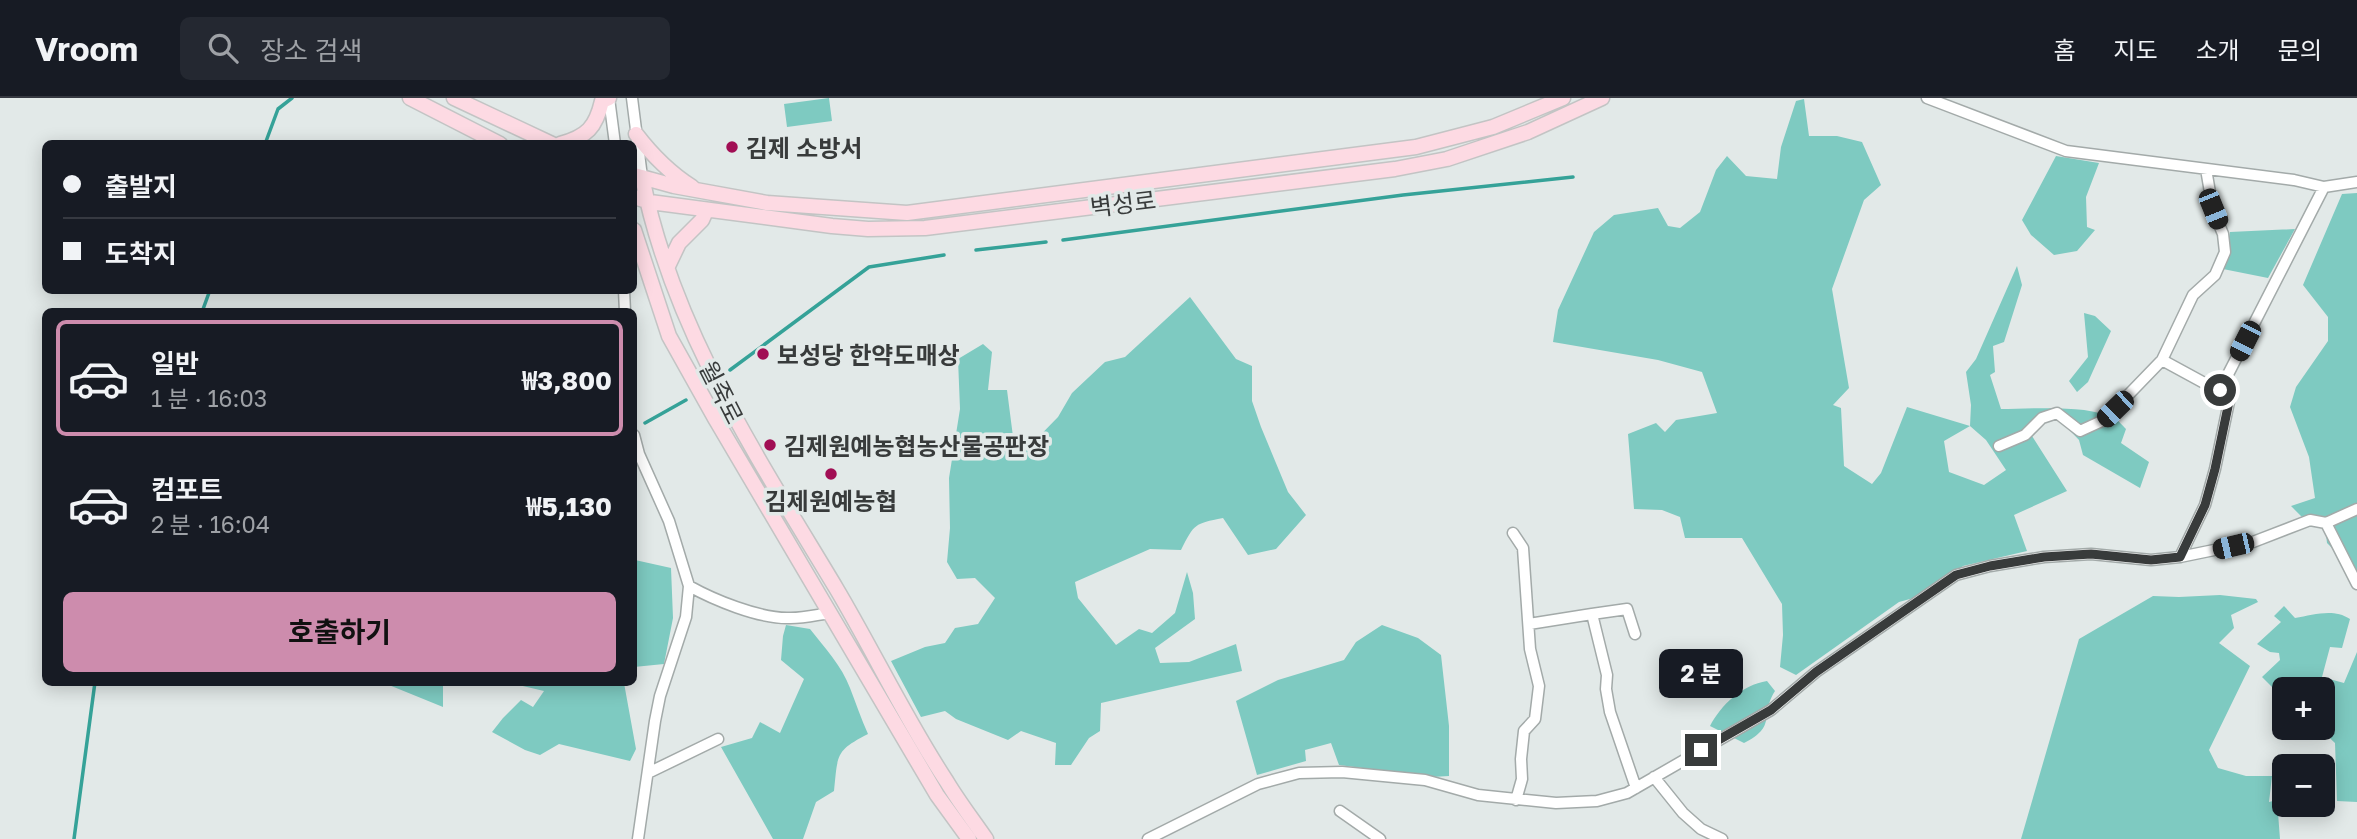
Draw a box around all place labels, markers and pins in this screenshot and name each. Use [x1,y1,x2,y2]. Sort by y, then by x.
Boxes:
place label: 김제 소방서 [746,133,862,162]
marker: 김제 소방서 [724,139,740,155]
place label: 보성당 한약도매상 [777,340,960,369]
marker: 보성당 한약도매상 [755,346,771,362]
place label: 김제원예농협농산물공판장 [784,431,1049,460]
marker: 김제원예농협농산물공판장 [762,437,778,453]
marker: 김제원예농협 [823,466,839,482]
place label: 김제원예농협 [765,486,897,515]

